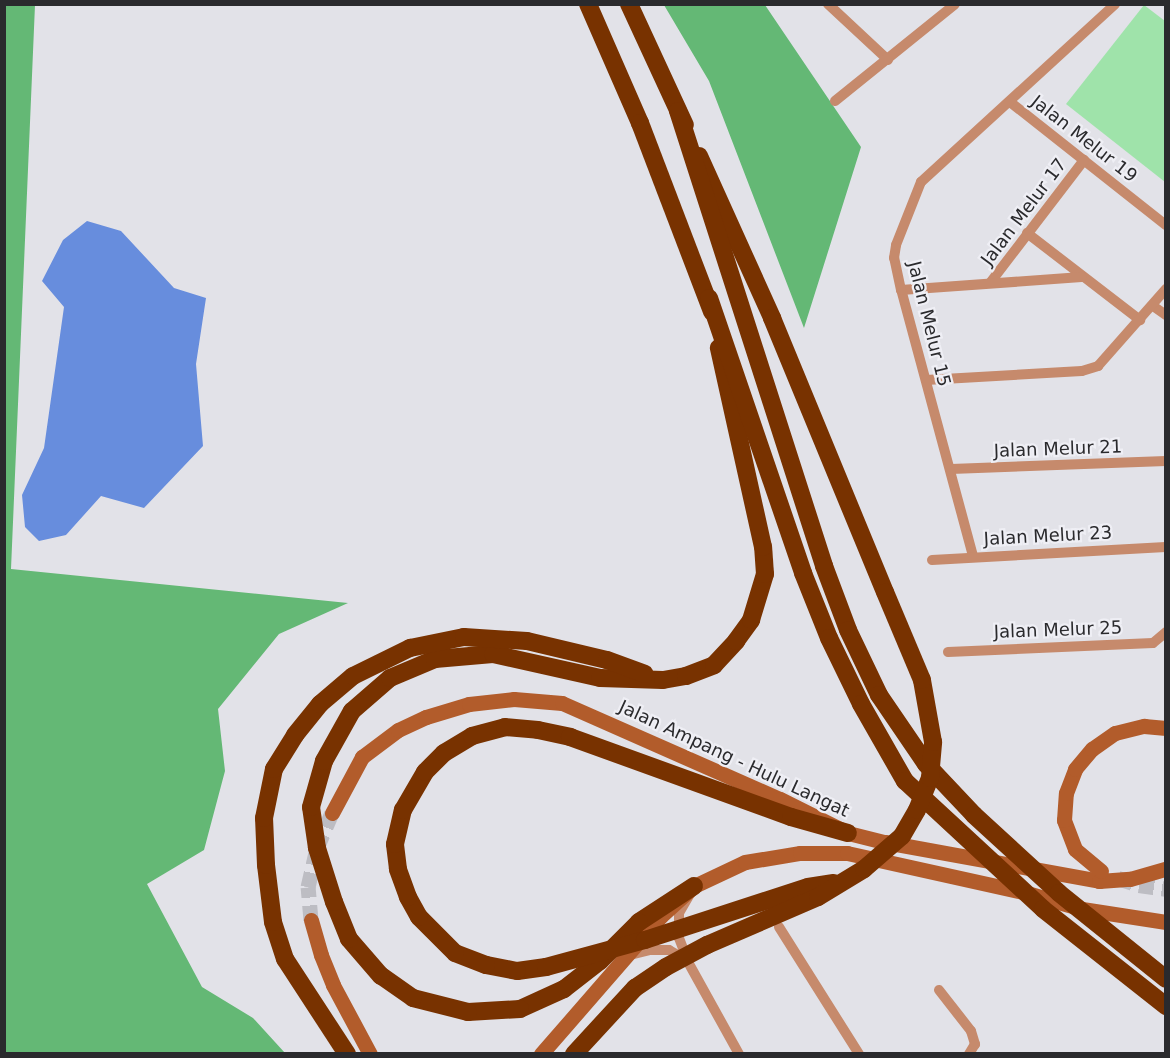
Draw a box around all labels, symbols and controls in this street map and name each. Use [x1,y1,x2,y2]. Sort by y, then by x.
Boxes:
street label: Jalan Melur 19 [1027,91,1141,187]
street label: Jalan Melur 17 [977,154,1071,270]
street label: Jalan Melur 15 [903,259,955,389]
street label: Jalan Melur 21 [993,436,1123,462]
street label: Jalan Melur 23 [983,522,1113,550]
street label: Jalan Melur 25 [993,617,1123,643]
street label: Jalan Ampang - Hulu Langat [615,696,853,822]

